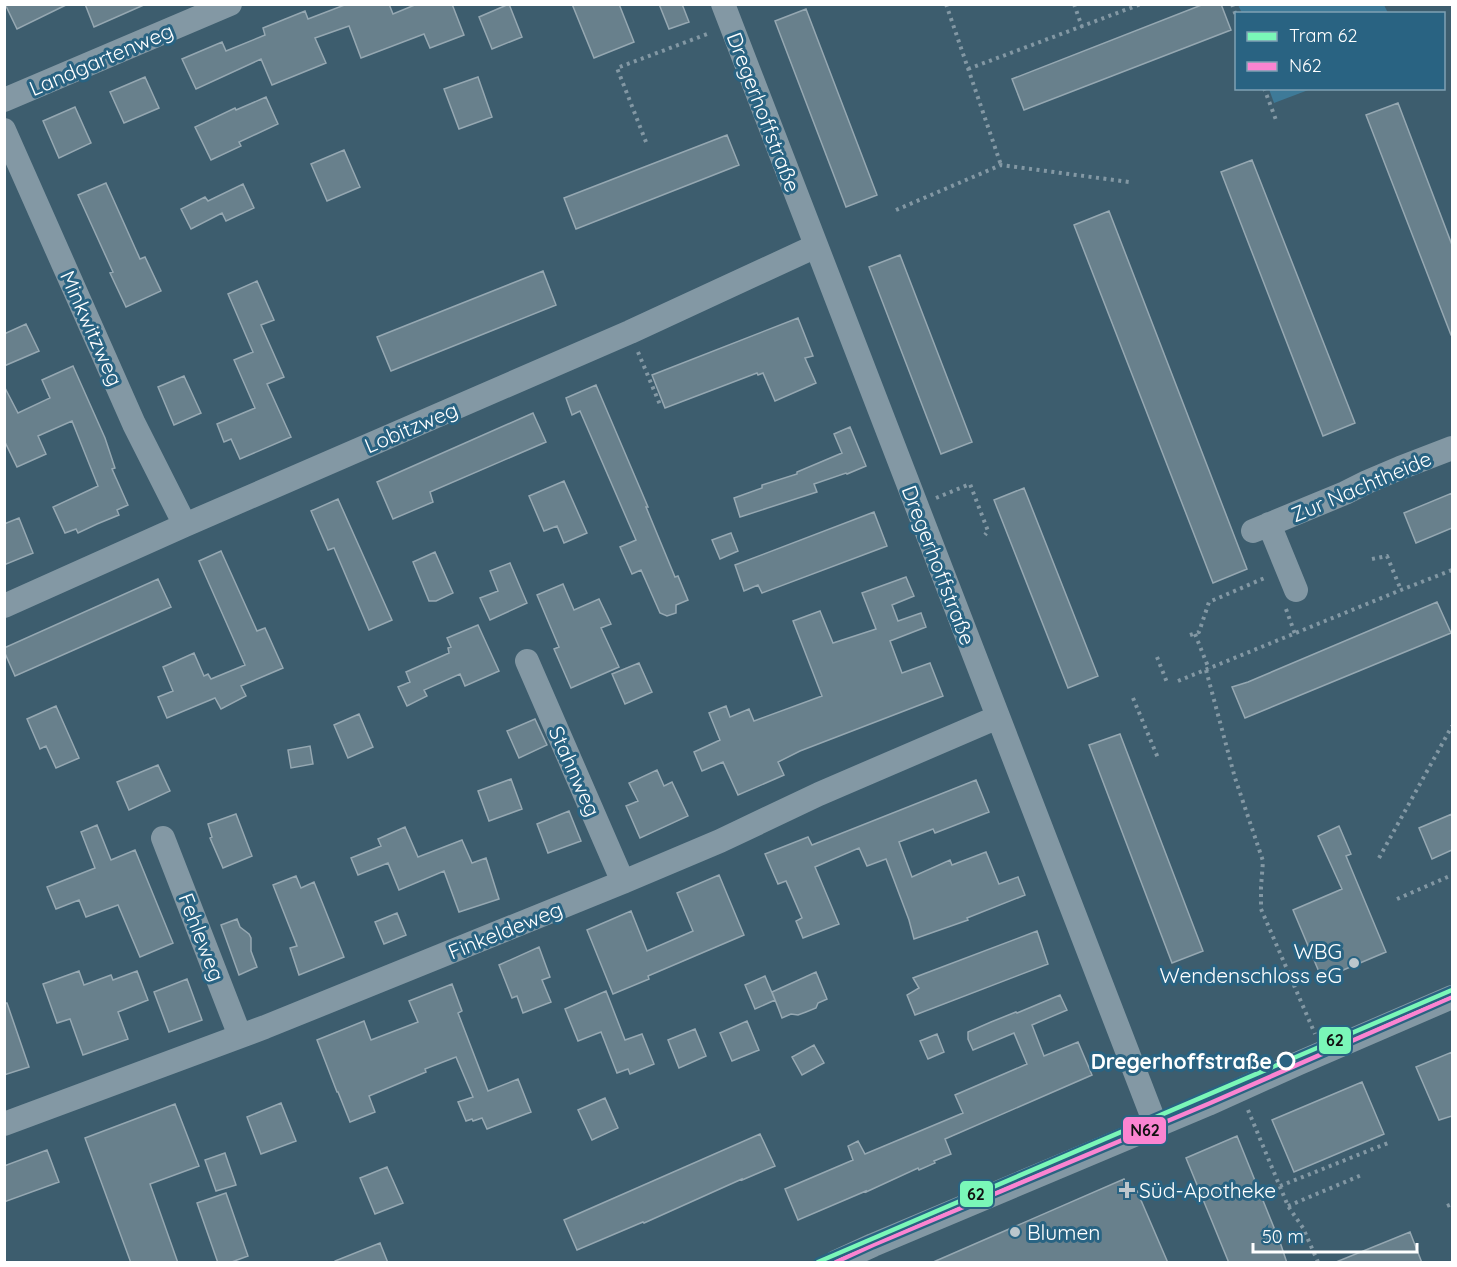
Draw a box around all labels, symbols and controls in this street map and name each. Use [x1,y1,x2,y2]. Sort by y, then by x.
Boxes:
legend [1235,12,1445,90]
street label: Landgartenweg [25,17,177,101]
text: Tram 62 [1289,24,1357,47]
street label: Dregerhoffstraße [722,28,806,196]
text: N62 [1289,54,1322,77]
street label: Minkwitzweg [55,266,129,390]
street label: Lobitzweg [360,396,462,458]
street label: Zur Nachtheide [1287,445,1435,527]
street label: Dregerhoffstraße [897,481,981,649]
street label: Stahnweg [544,722,606,820]
street label: Fehleweg [173,889,231,985]
street label: Finkeldeweg [444,895,566,965]
place label: WBG Wendenschloss eG [1159,938,1342,988]
marker: WBG Wendenschloss eG [1347,956,1361,970]
line badge: 62 [1318,1026,1352,1055]
text: 62 [1326,1030,1344,1050]
place label: Dregerhoffstraße [1091,1048,1272,1074]
marker: Dregerhoffstraße [1277,1052,1295,1070]
line badge: N62 [1122,1116,1167,1145]
text: N62 [1130,1120,1160,1140]
place label: Süd-Apotheke [1139,1177,1276,1203]
line badge: 62 [959,1180,994,1208]
marker: Süd-Apotheke [1120,1183,1134,1197]
text: 62 [967,1184,985,1204]
scale bar [1253,1216,1416,1254]
place label: Blumen [1027,1219,1100,1245]
marker: Blumen [1008,1225,1022,1239]
text: 50 m [1262,1225,1304,1248]

